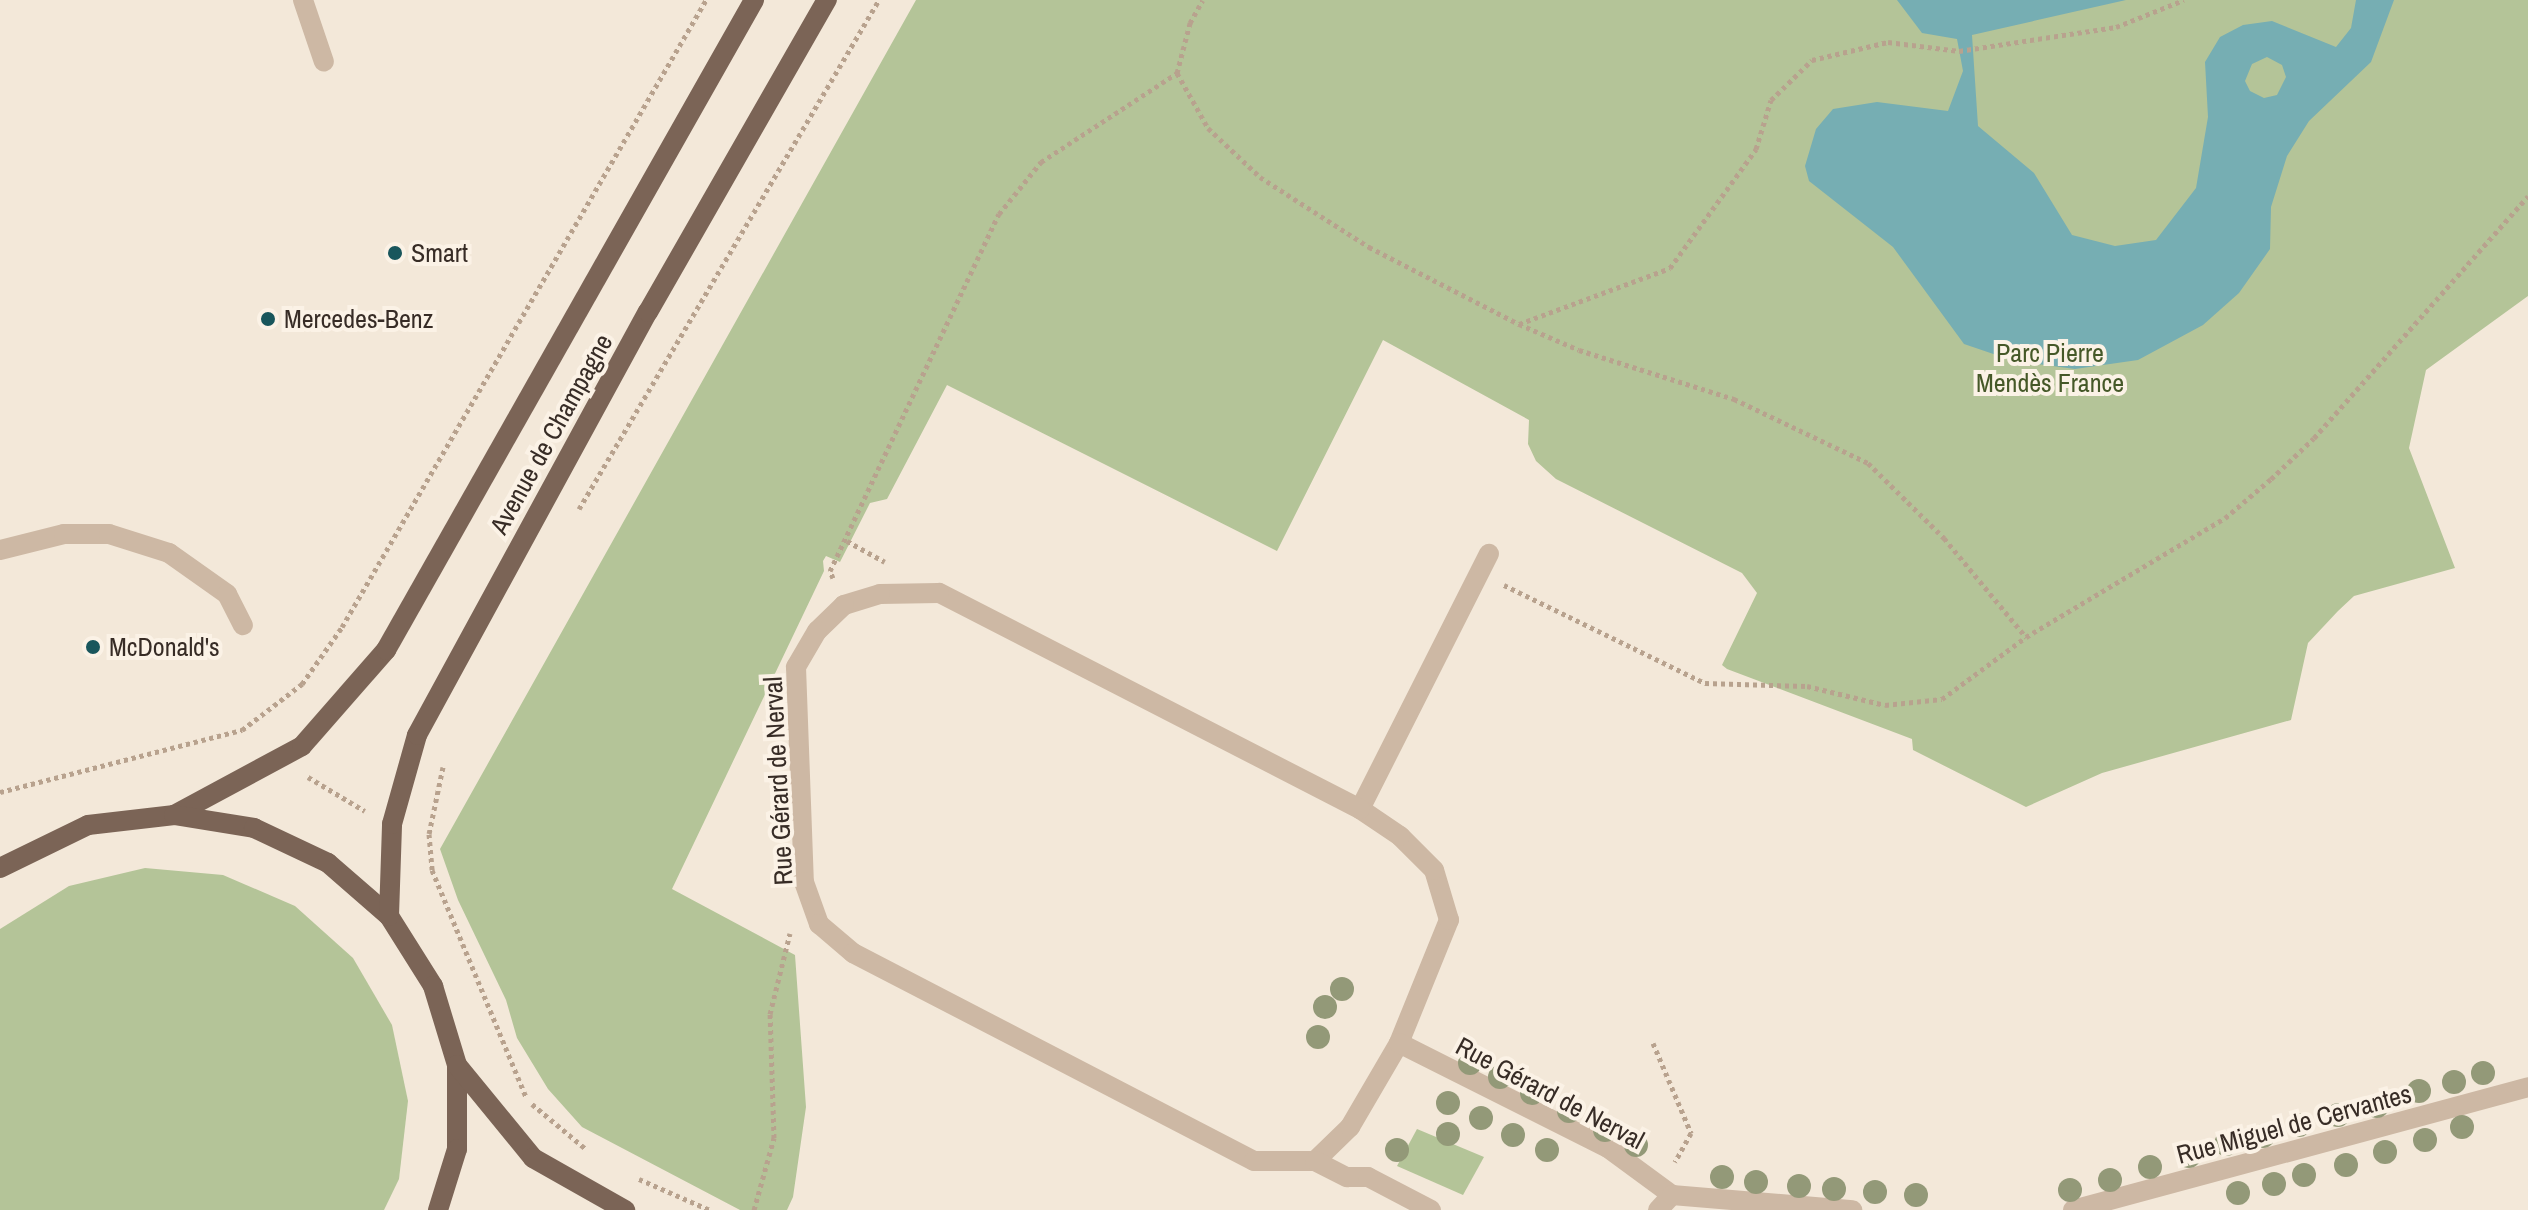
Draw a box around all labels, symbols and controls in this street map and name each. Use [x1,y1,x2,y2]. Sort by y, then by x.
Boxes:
place label: Smart [411,237,468,269]
marker: Smart [386,244,404,262]
place label: Mercedes-Benz [284,303,433,335]
marker: Mercedes-Benz [259,310,277,328]
street label: Avenue de Champagne [483,329,619,539]
park label: Parc Pierre Mendès France [1976,337,2124,398]
place label: McDonald's [109,631,220,663]
marker: McDonald's [84,638,102,656]
street label: Rue Gérard de Nerval [757,676,799,886]
street label: Rue Gérard de Nerval [1451,1030,1649,1156]
street label: Rue Miguel de Cervantes [2173,1078,2415,1170]

